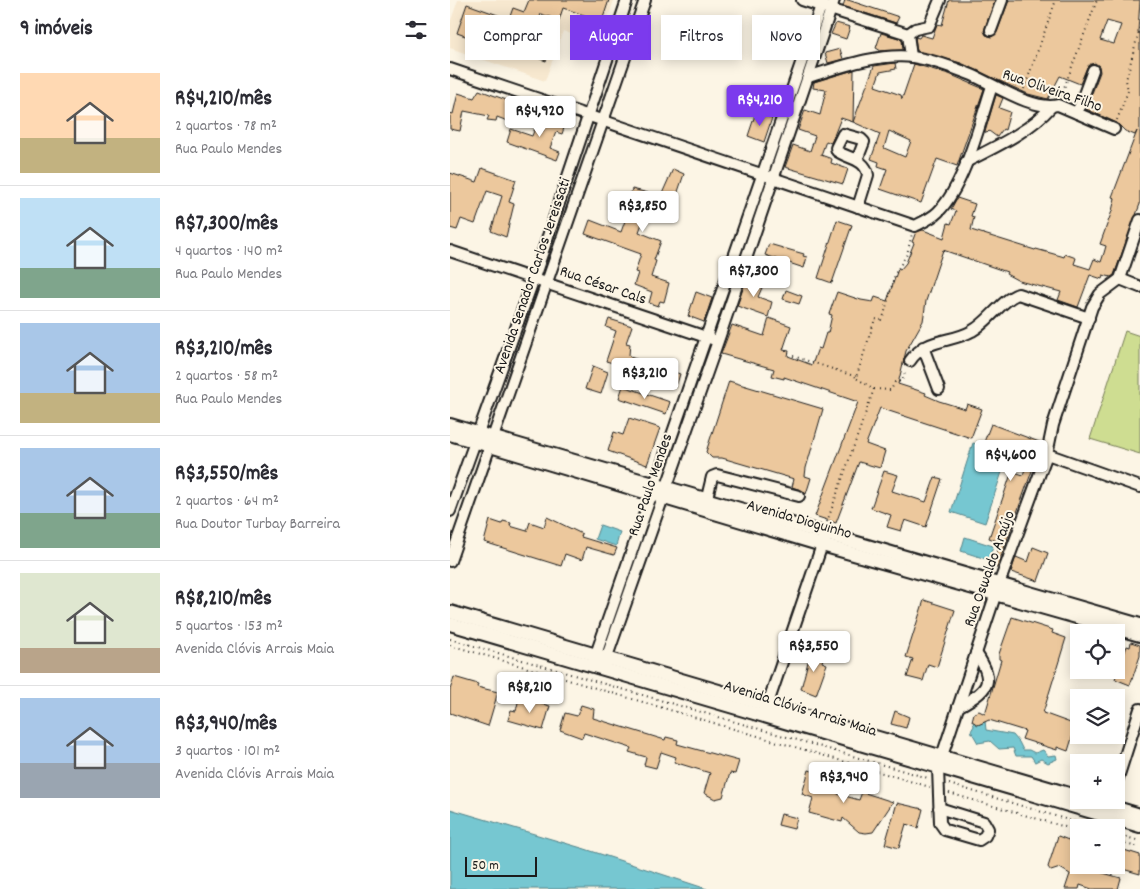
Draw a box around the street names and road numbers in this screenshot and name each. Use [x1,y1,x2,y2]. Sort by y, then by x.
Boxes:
street label: Rua Oliveira Filho [999,63,1105,119]
street label: Avenida Senador Carlos Jereissati [489,175,577,377]
street label: Rua César Cals [556,260,650,312]
street label: Rua Paulo Mendes [623,430,679,539]
street label: Avenida Dioguinho [744,494,854,546]
street label: Rua Oswaldo Araújo [958,508,1022,630]
street label: Avenida Clóvis Arrais Maia [721,675,880,743]

